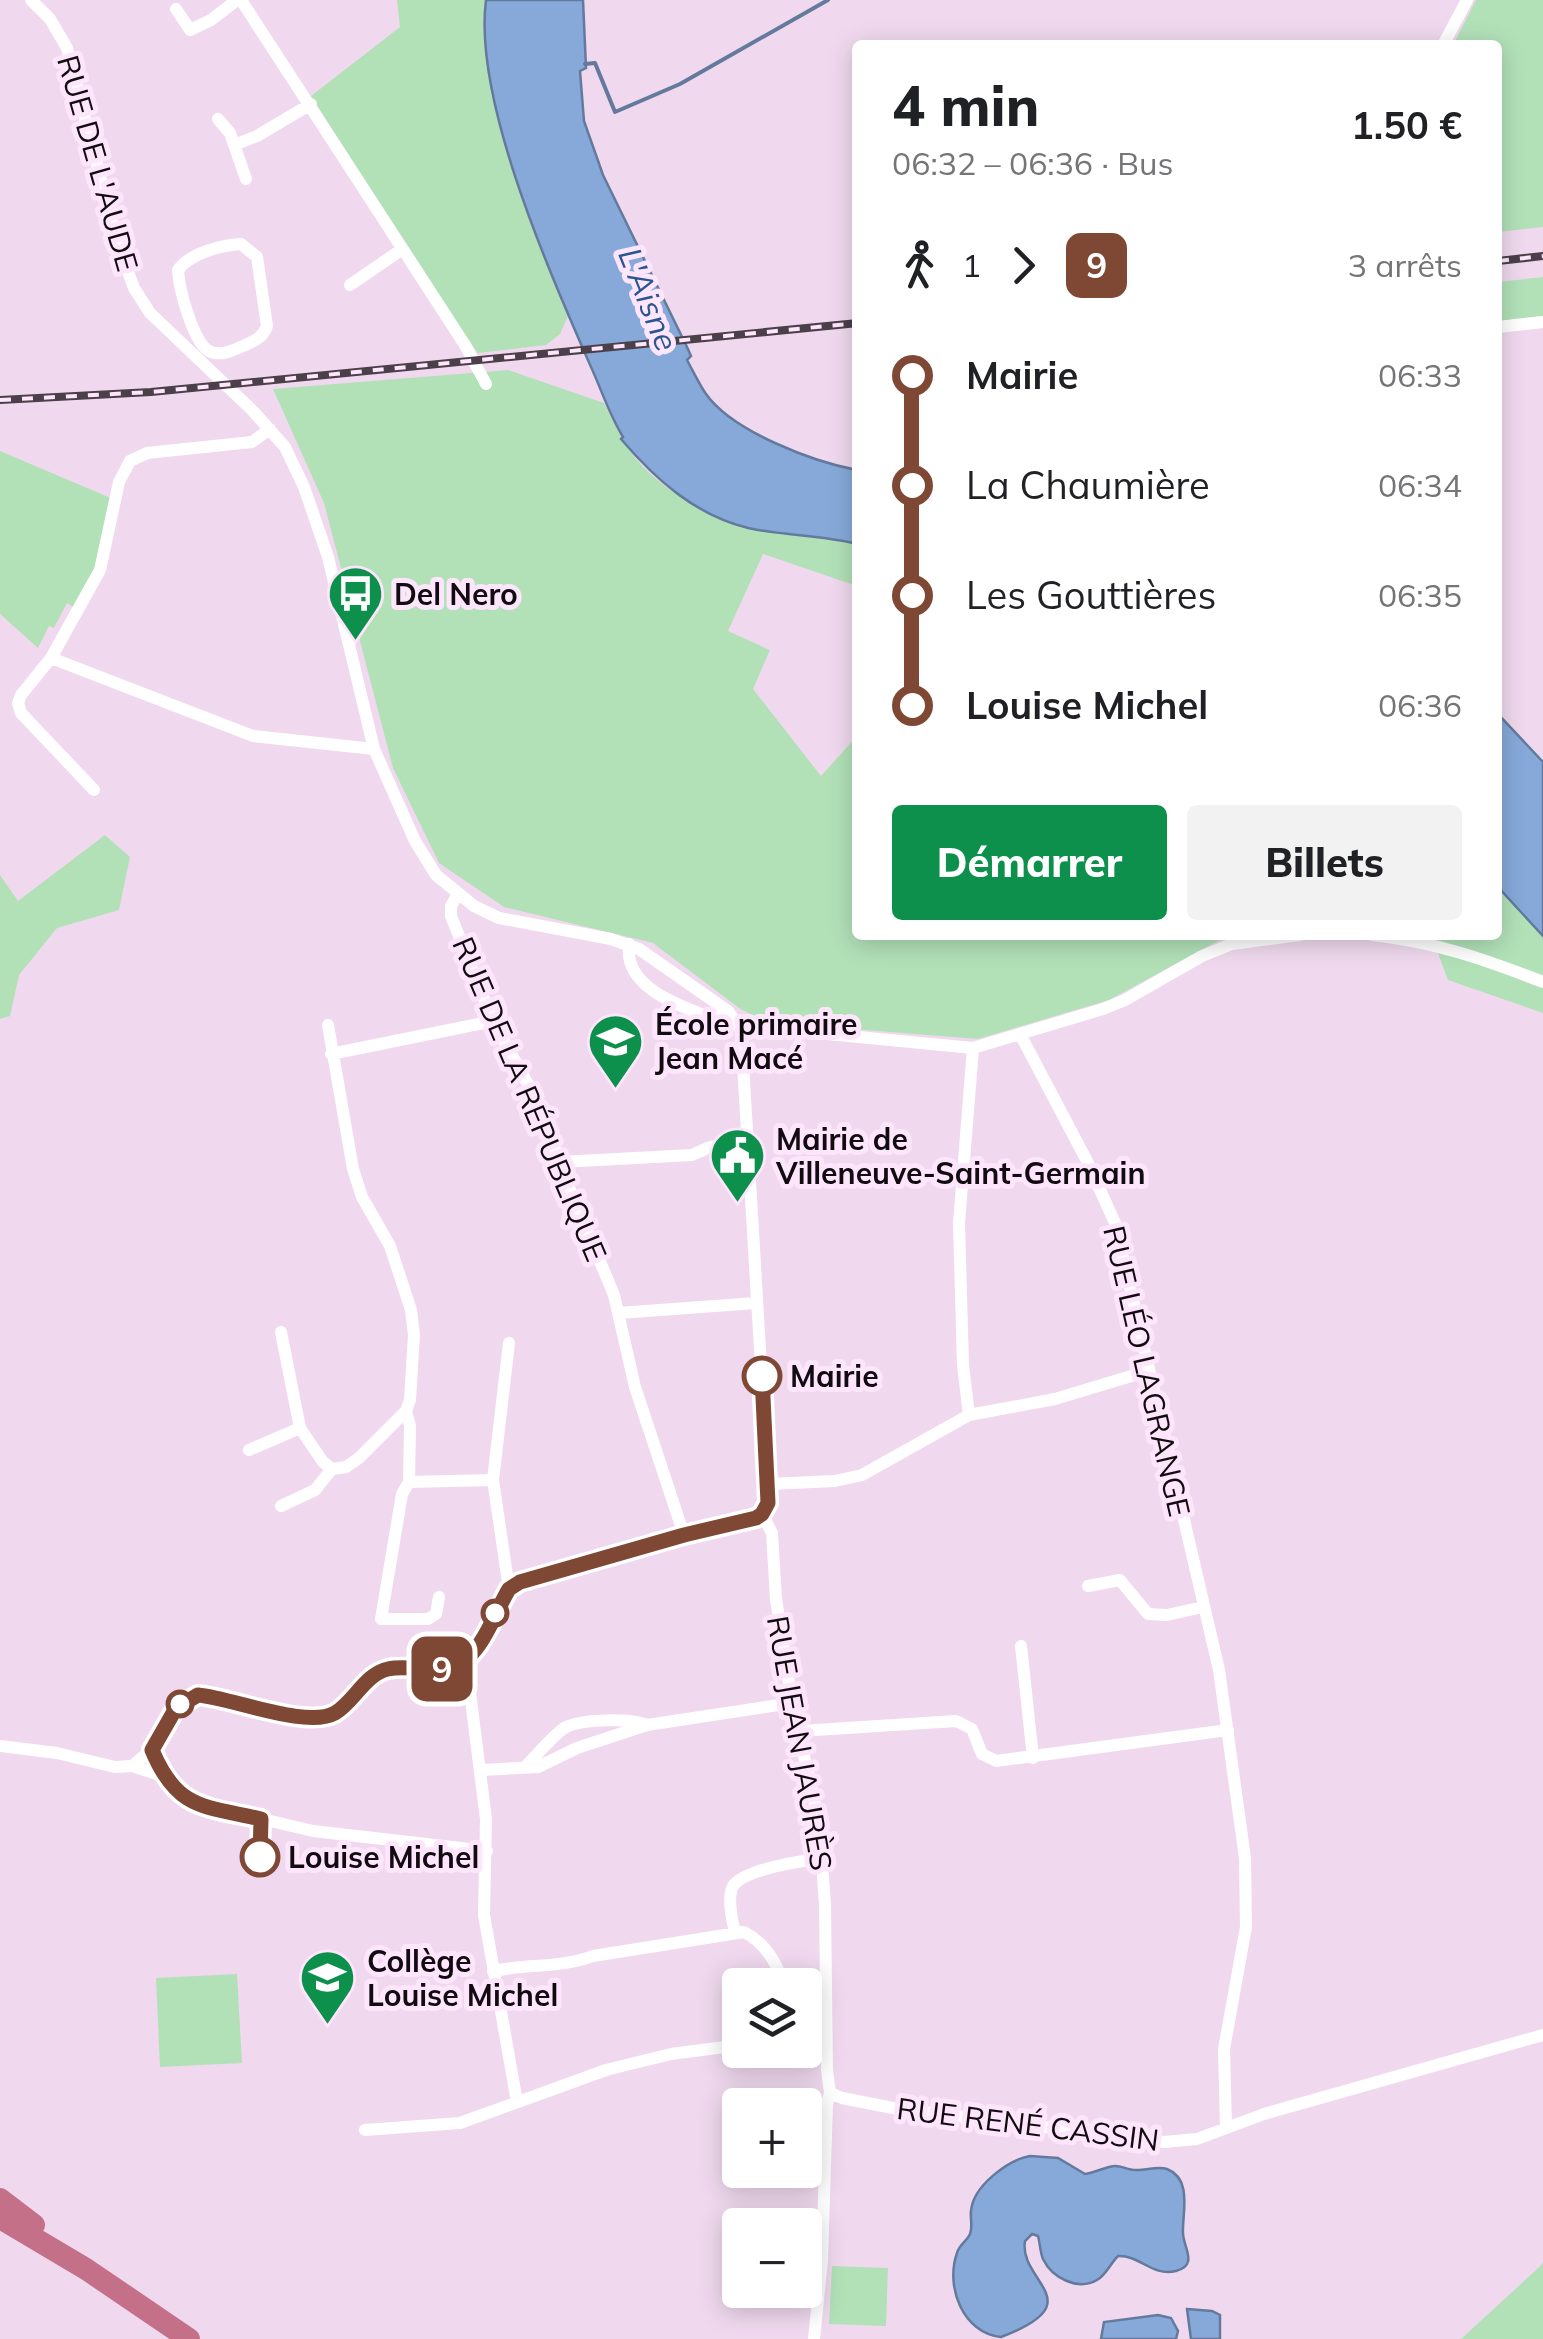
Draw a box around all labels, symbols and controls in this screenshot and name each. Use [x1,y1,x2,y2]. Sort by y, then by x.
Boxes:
street label: RUE DE L'AUDE [49,51,147,275]
text: 4 min [892,71,1039,140]
text: 1.50 € [1351,101,1462,149]
text: 06:32 – 06:36 · Bus [892,143,1173,183]
icon: walk [892,238,947,293]
icon: forward [996,238,1051,293]
water label: L'Aisne [610,242,688,356]
text: 9 [1086,243,1107,287]
text: 1 [962,245,981,285]
text: 3 arrêts [1348,245,1462,285]
text: Mairie [966,351,1078,399]
text: 06:33 [1378,355,1462,395]
text: La Chaumière [966,461,1210,509]
text: 06:34 [1378,465,1462,505]
bus stop icon: Del Nero [325,564,385,643]
text: Les Gouttières [966,571,1216,619]
place label: Del Nero [394,575,518,613]
text: 06:35 [1378,575,1462,615]
text: Louise Michel [966,681,1208,729]
text: 06:36 [1378,685,1462,725]
button: Démarrer [892,805,1167,920]
button: Billets [1187,805,1462,920]
street label: RUE DE LA RÉPUBLIQUE [444,931,616,1267]
place label: École primaire Jean Macé [655,1005,857,1077]
school or university icon: École primaire Jean Macé [586,1011,646,1090]
place label: Mairie de Villeneuve-Saint-Germain [775,1120,1146,1192]
public building icon: Mairie de Villeneuve-Saint-Germain [707,1126,767,1205]
street label: RUE LÉO LAGRANGE [1095,1222,1199,1520]
marker: Mairie [743,1357,781,1395]
place label: Mairie [790,1357,879,1395]
unlabelled marker [482,1600,508,1626]
street label: RUE JEAN JAURÈS [759,1613,841,1873]
line badge: 9 [410,1636,474,1702]
text: 9 [431,1647,453,1691]
unlabelled marker [167,1691,193,1717]
marker: Louise Michel [241,1838,279,1876]
place label: Louise Michel [288,1838,479,1876]
place label: Collège Louise Michel [367,1942,558,2014]
school or university icon: Collège Louise Michel [298,1948,358,2027]
map controls [722,1968,822,2308]
button: layers [722,1968,822,2068]
button: + [722,2088,822,2188]
street label: RUE RENÉ CASSIN [895,2089,1161,2159]
button: − [722,2208,822,2308]

